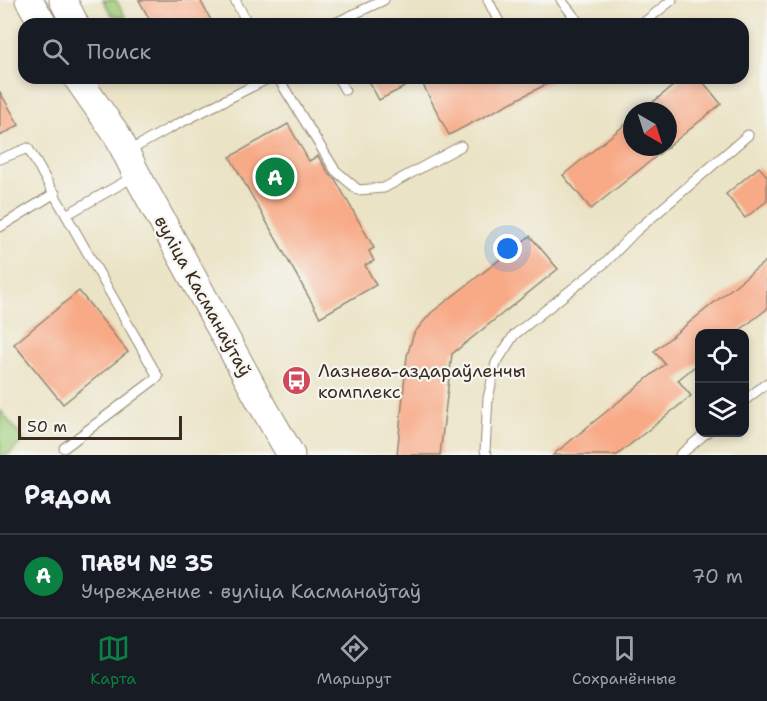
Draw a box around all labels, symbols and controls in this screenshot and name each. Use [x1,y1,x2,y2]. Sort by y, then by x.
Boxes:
search box [18,18,749,84]
icon: search [39,35,72,68]
text: Поиск [87,37,151,66]
north arrow [623,102,677,156]
pin: A [256,154,294,200]
street label: вуліца Касманаўтаў [149,211,257,381]
your location [493,234,522,263]
map controls [695,329,749,437]
button: locate [695,329,749,383]
place label: Лазнева-аздараўленчы комплекс [318,359,526,404]
bus stop icon: Лазнева-аздараўленчы комплекс [281,365,313,397]
button: layers [695,383,749,437]
scale bar [18,413,182,440]
text: 50 m [27,416,67,437]
text: Рядом [24,477,111,512]
text: ПАВЧ № 35 [81,549,213,578]
text: A [36,563,51,589]
text: 70 m [691,563,743,589]
text: Учреждение · вуліца Касманаўтаў [81,578,421,604]
tab: Карта [90,632,136,689]
tab: Маршрут [317,632,391,689]
tab: Сохранённые [572,632,677,689]

